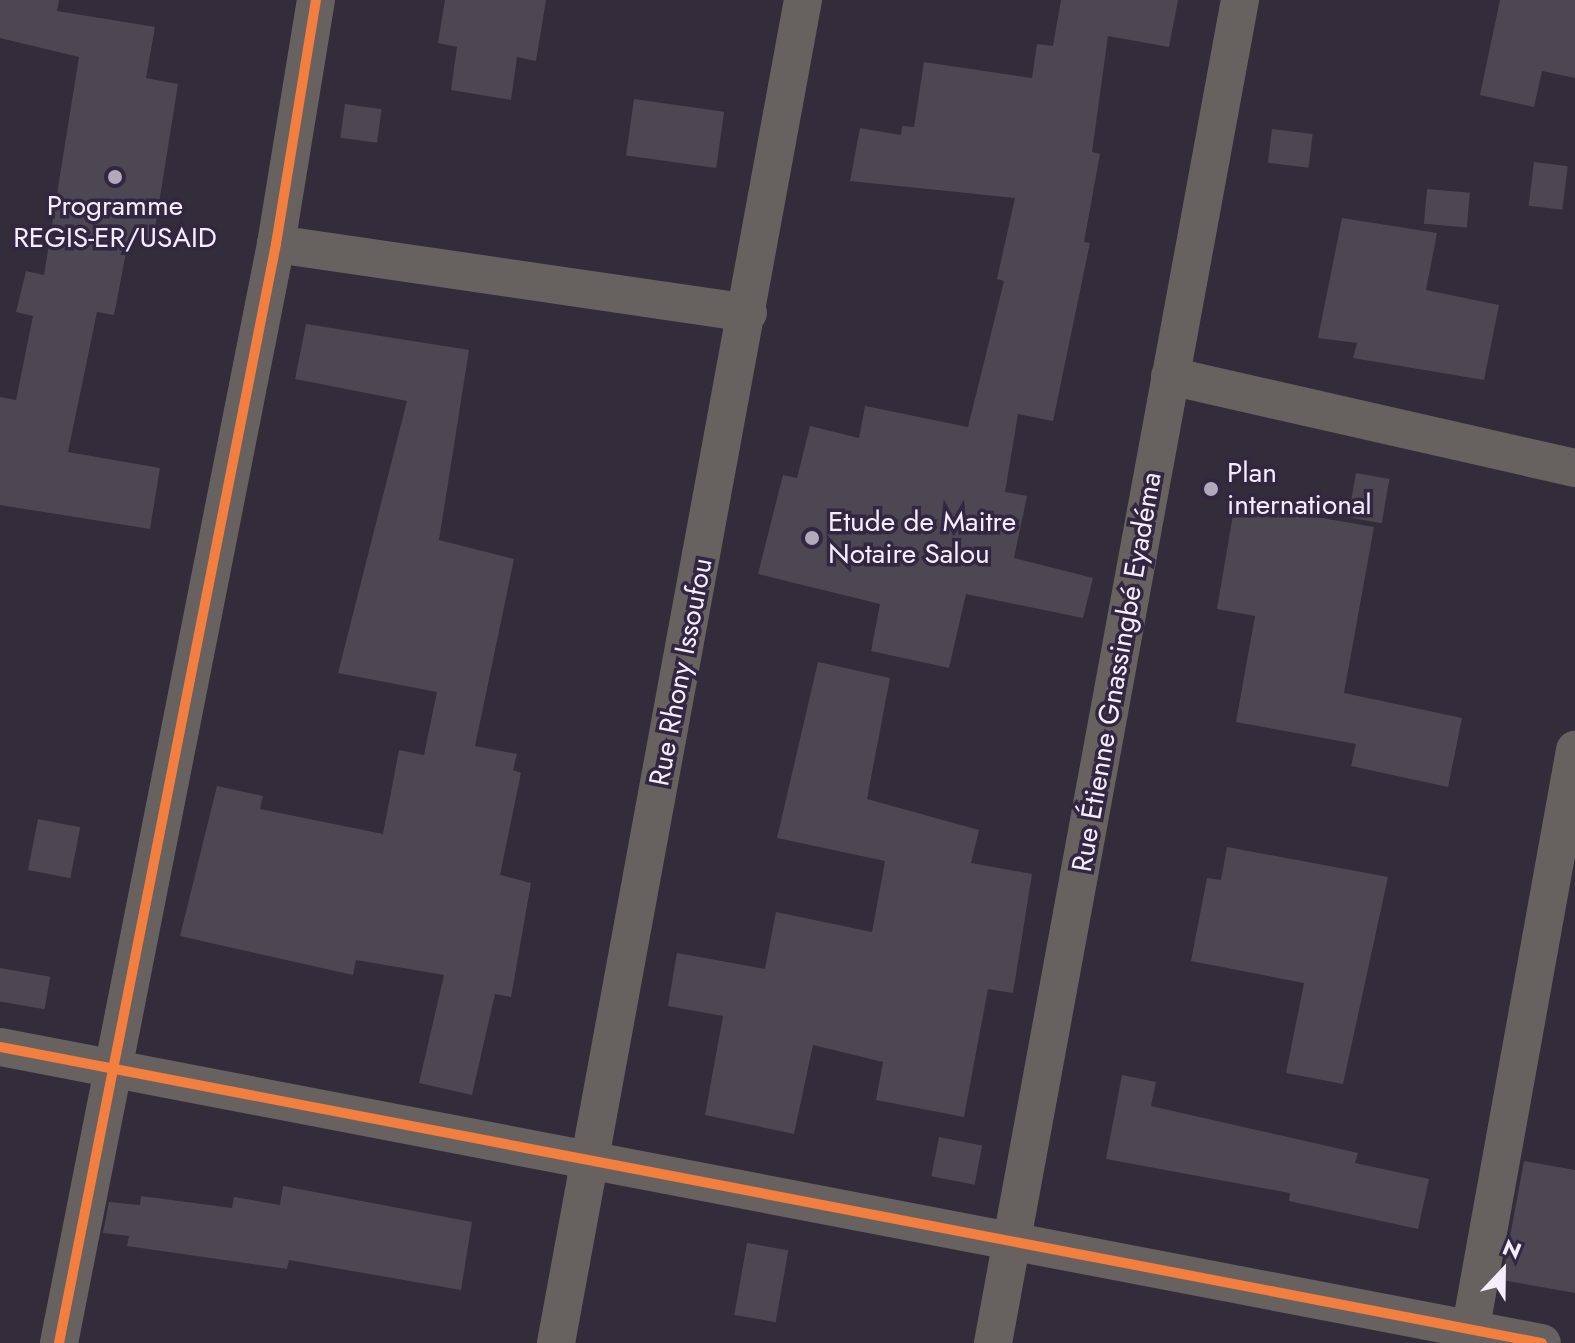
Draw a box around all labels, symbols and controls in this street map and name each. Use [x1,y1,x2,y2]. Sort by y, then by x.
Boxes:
marker: Programme REGIS-ER/USAID [106,168,124,186]
place label: Programme REGIS-ER/USAID [13,189,217,255]
place label: Plan international [1227,456,1372,522]
street label: Rue Étienne Gnassingbé Eyadéma [1065,470,1169,874]
marker: Plan international [1202,480,1220,498]
place label: Etude de Maitre Notaire Salou [828,505,1016,571]
marker: Etude de Maitre Notaire Salou [803,529,821,547]
street label: Rue Rhony Issoufou [642,555,720,789]
north arrow [1463,1231,1543,1311]
text: N [1498,1231,1526,1267]

